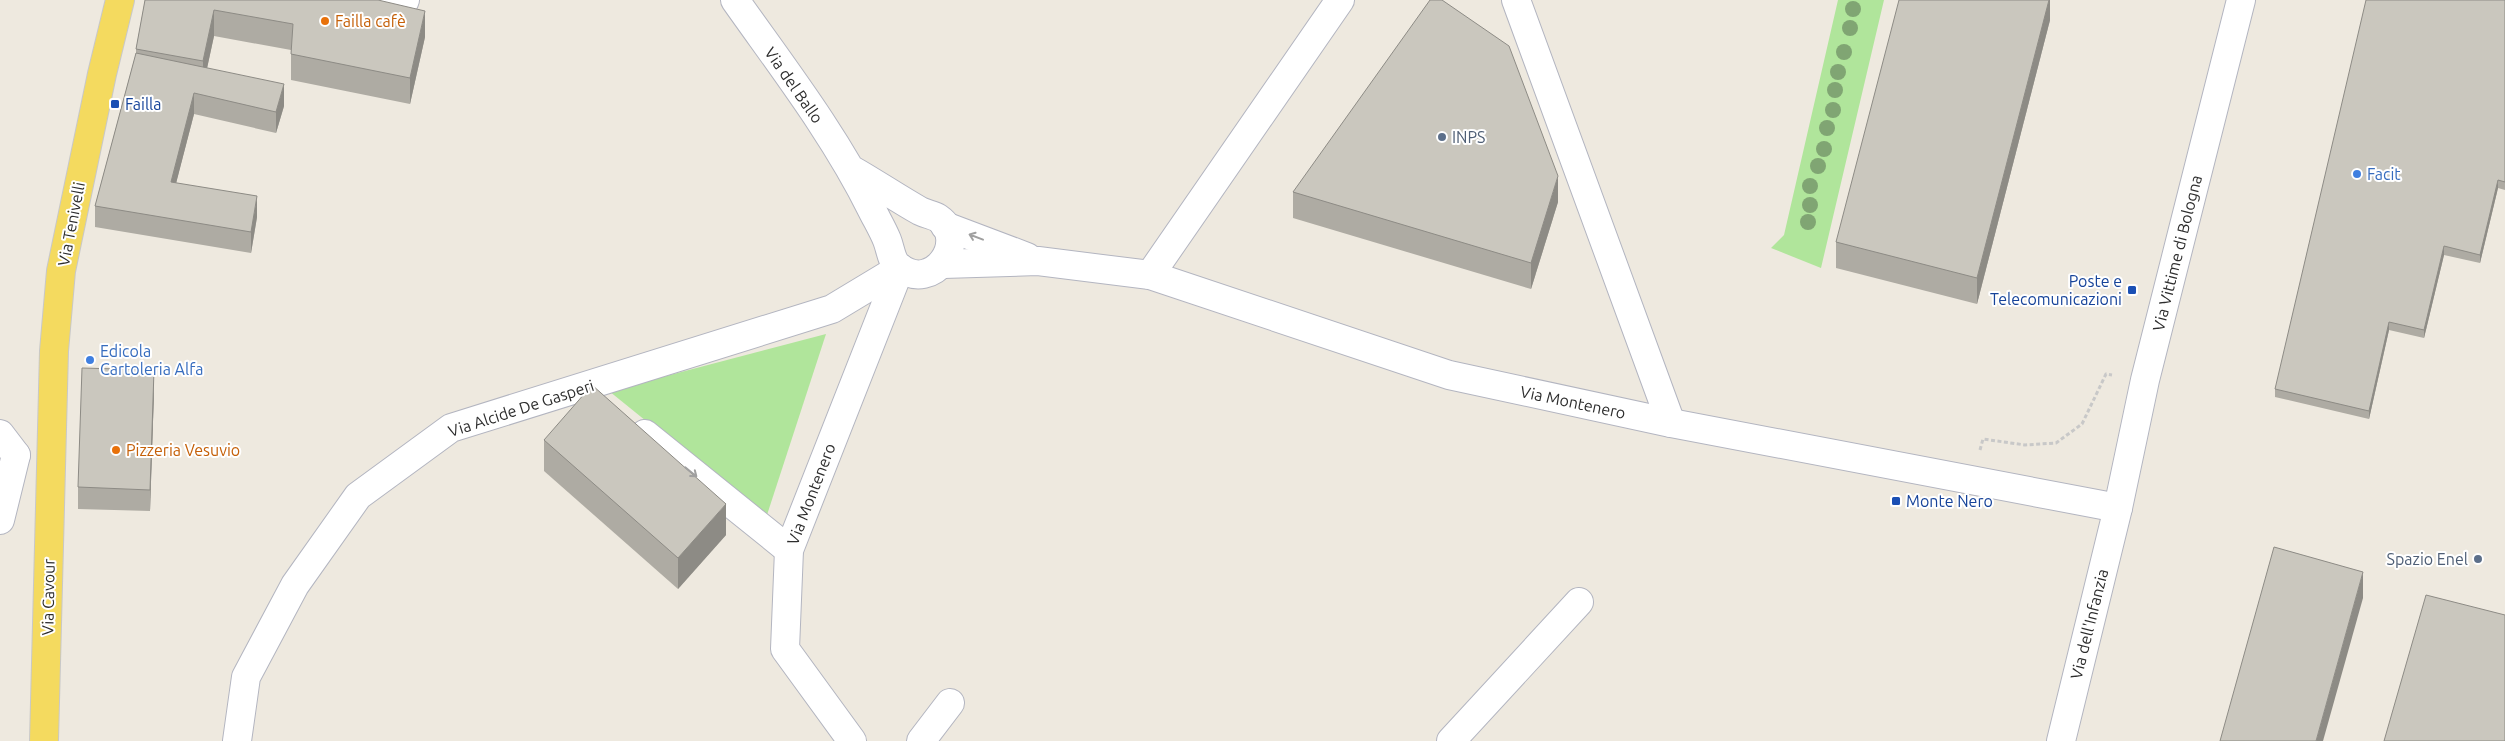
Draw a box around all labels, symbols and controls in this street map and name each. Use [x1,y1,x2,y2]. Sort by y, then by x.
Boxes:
place label: Failla cafè [335,12,406,30]
marker: Failla cafè [319,15,331,27]
street label: Via del Ballo [761,44,827,126]
place label: Failla [125,95,162,113]
marker: Failla [109,98,121,110]
place label: INPS [1452,128,1485,146]
marker: INPS [1436,131,1448,143]
place label: Facit [2367,165,2401,183]
marker: Facit [2351,168,2363,180]
street label: Via Vittime di Bologna [2149,173,2205,333]
street label: Via Tenivelli [54,180,88,268]
one-way arrow [968,232,984,241]
place label: Poste e Telecomunicazioni [1990,272,2122,308]
marker: Poste e Telecomunicazioni [2126,284,2138,296]
place label: Edicola Cartoleria Alfa [100,342,204,378]
marker: Edicola Cartoleria Alfa [84,354,96,366]
street label: Via Alcide De Gasperi [446,376,596,440]
street label: Via Montenero [1519,382,1627,422]
place label: Pizzeria Vesuvio [126,441,240,459]
street label: Via Montenero [783,441,839,547]
marker: Pizzeria Vesuvio [110,444,122,456]
one-way arrow [684,466,697,477]
place label: Monte Nero [1906,492,1993,510]
marker: Monte Nero [1890,495,1902,507]
place label: Spazio Enel [2387,550,2468,568]
marker: Spazio Enel [2472,553,2484,565]
street label: Via Cavour [38,558,58,636]
street label: Via dell'Infanzia [2067,567,2111,681]

